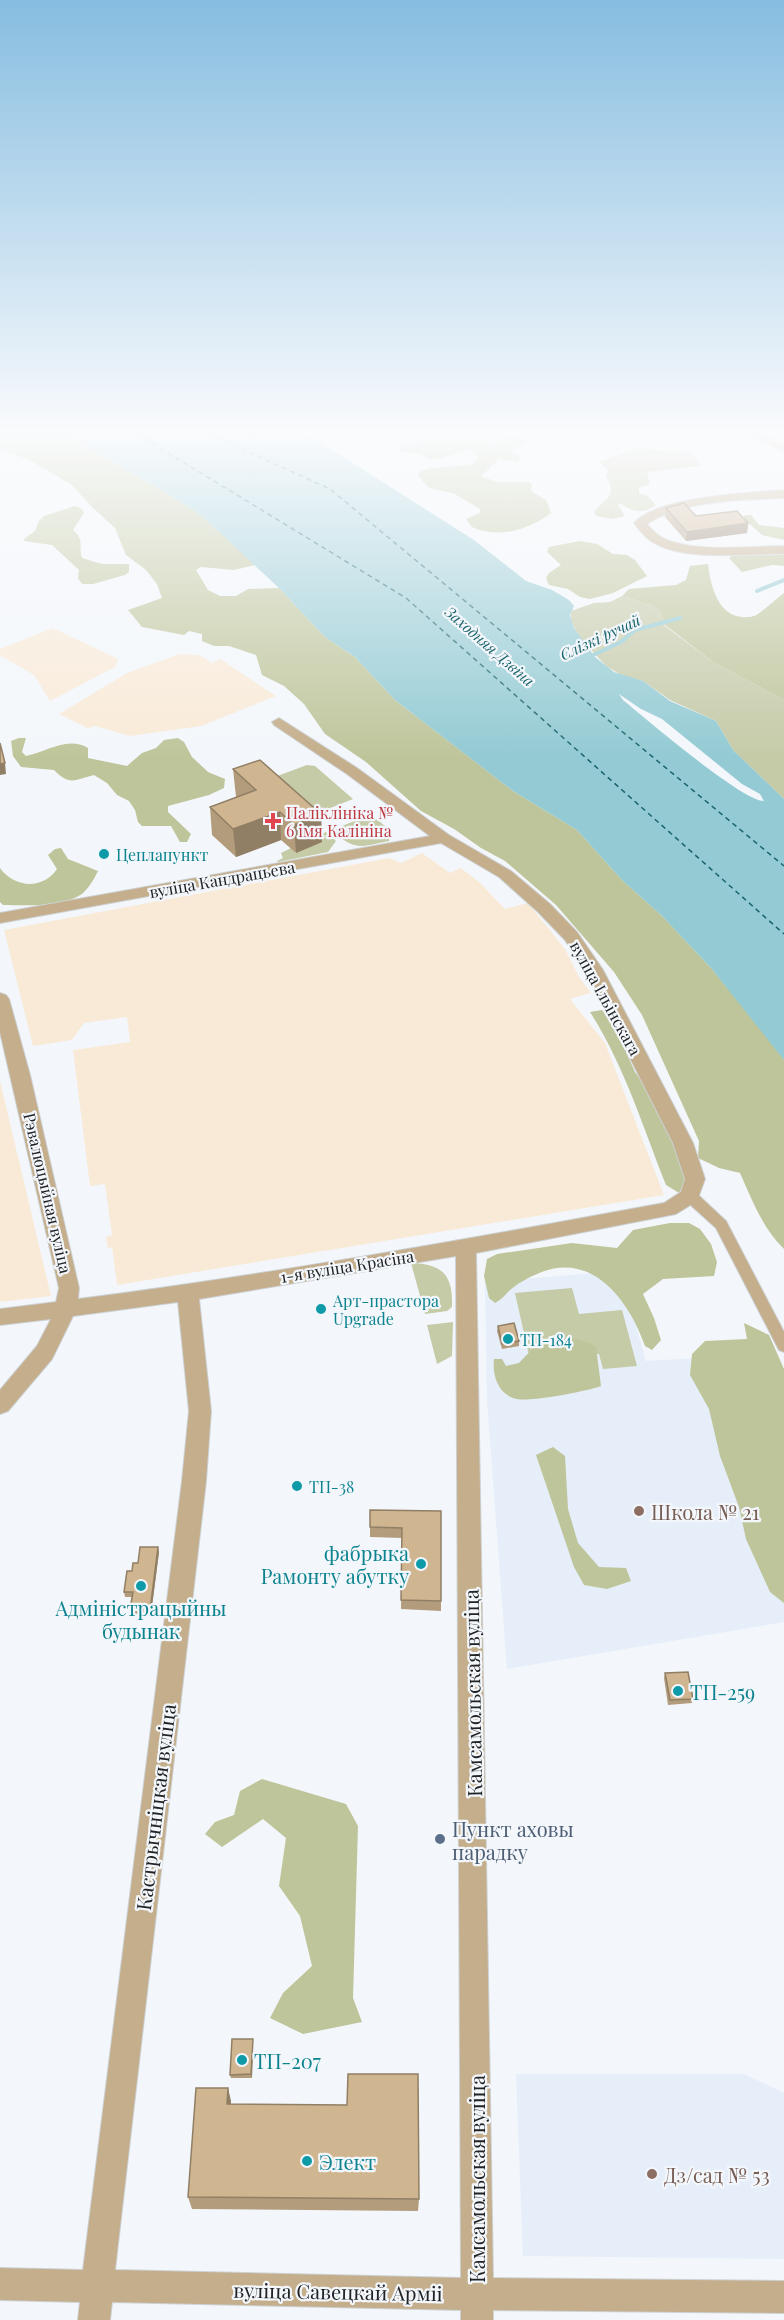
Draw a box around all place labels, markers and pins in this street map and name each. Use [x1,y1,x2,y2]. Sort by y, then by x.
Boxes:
place label: Паліклініка № 6 імя Калініна [286,802,394,841]
marker: Паліклініка № 6 імя Калініна [264,812,282,830]
place label: Цеплапункт [116,844,209,865]
marker: Цеплапункт [97,847,111,861]
place label: Арт-прастора Upgrade [332,1290,439,1329]
marker: Арт-прастора Upgrade [314,1302,328,1316]
place label: ТП-184 [520,1329,572,1350]
marker: ТП-184 [501,1332,515,1346]
place label: ТП-38 [309,1476,354,1497]
marker: ТП-38 [290,1479,304,1493]
place label: Школа № 21 [651,1498,759,1525]
marker: Школа № 21 [632,1504,646,1518]
place label: фабрыка Рамонту абутку [261,1539,409,1589]
marker: фабрыка Рамонту абутку [414,1557,428,1571]
marker: Адміністрацыйны будынак [134,1579,148,1593]
place label: Адміністрацыйны будынак [55,1594,226,1644]
place label: ТП-259 [690,1678,755,1705]
marker: ТП-259 [671,1684,685,1698]
place label: Пункт аховы парадку [452,1815,574,1865]
marker: Пункт аховы парадку [433,1832,447,1846]
place label: ТП-207 [254,2047,321,2074]
marker: ТП-207 [235,2053,249,2067]
place label: Элект [319,2148,376,2175]
marker: Элект [300,2154,314,2168]
place label: Дз/сад № 53 [664,2161,770,2188]
marker: Дз/сад № 53 [645,2167,659,2181]

